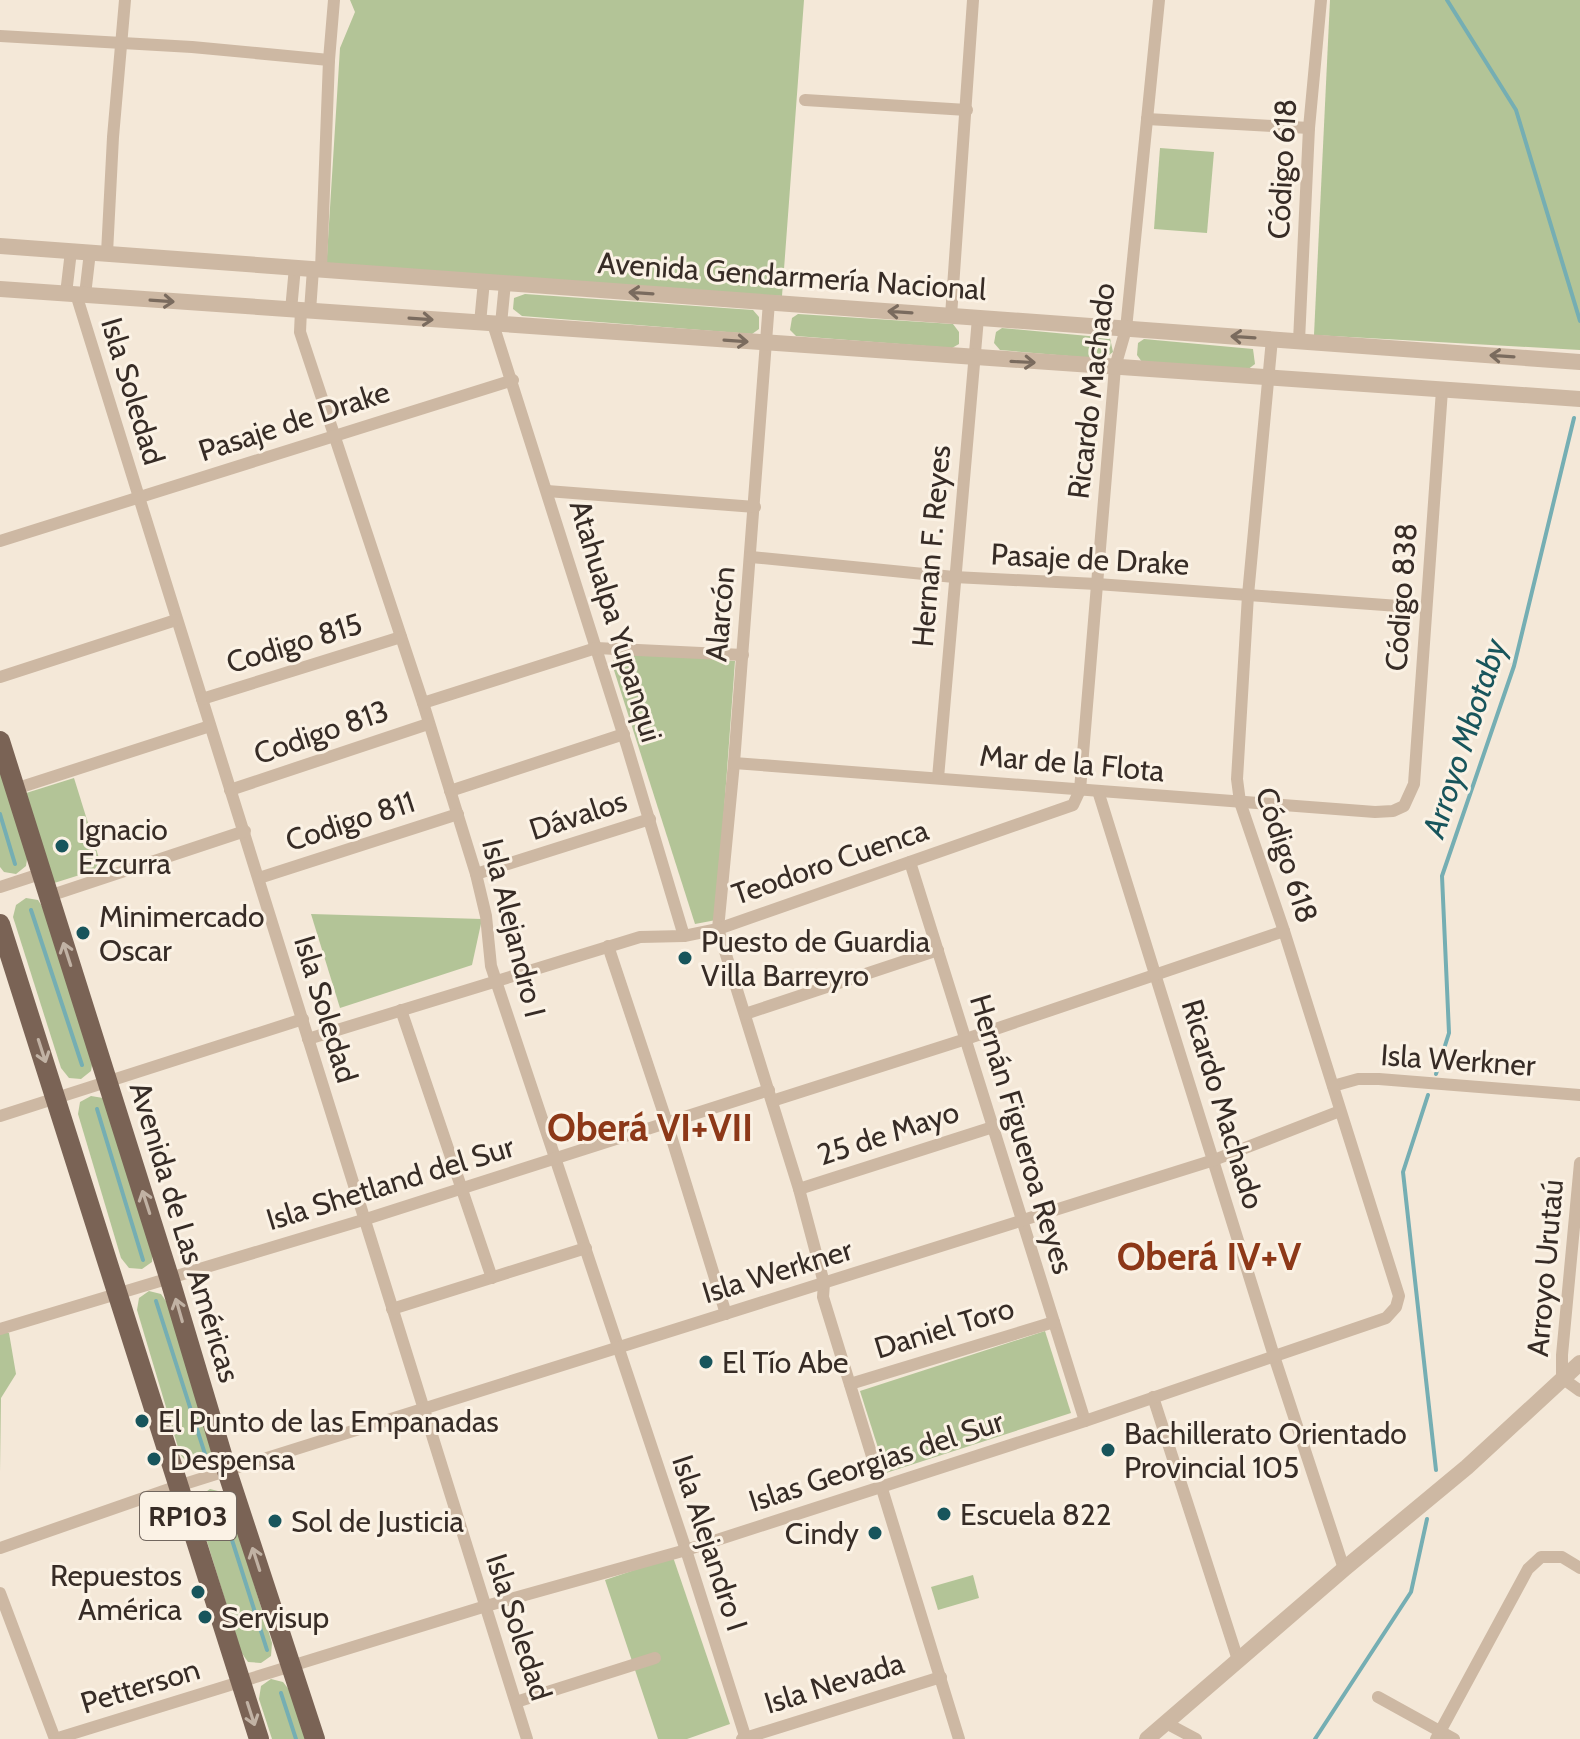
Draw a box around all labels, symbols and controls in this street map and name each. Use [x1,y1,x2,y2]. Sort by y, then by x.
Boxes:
street label: Código 618 [1260,98,1304,240]
street label: Avenida Gendarmería Nacional [596,244,988,308]
street label: Ricardo Machado [1059,281,1123,501]
one-way arrow [628,285,655,300]
one-way arrow [148,294,175,309]
one-way arrow [887,304,914,319]
one-way arrow [407,312,434,327]
street label: Isla Soledad [93,313,173,469]
one-way arrow [1230,329,1257,344]
one-way arrow [722,334,749,349]
one-way arrow [1489,348,1516,363]
one-way arrow [1009,354,1036,369]
street label: Pasaje de Drake [194,373,394,469]
street label: Hernan F. Reyes [904,444,958,648]
street label: Atahualpa Yupanqui [562,496,670,746]
street label: Código 838 [1377,522,1425,672]
street label: Pasaje de Drake [990,535,1190,583]
street label: Alarcón [697,565,743,663]
street label: Codigo 815 [222,605,366,681]
water label: Arroyo Mbotaby [1413,633,1515,844]
street label: Codigo 813 [249,692,393,772]
street label: Mar de la Flota [978,736,1166,790]
street label: Dávalos [525,782,631,848]
street label: Código 618 [1248,782,1326,928]
street label: Codigo 811 [281,783,419,859]
place label: Ignacio Ezcurra [78,811,172,882]
street label: Teodoro Cuenca [727,811,933,913]
street label: Isla Alejandro I [474,835,554,1021]
marker: Ignacio Ezcurra [53,837,71,855]
place label: Minimercado Oscar [99,898,264,969]
place label: Puesto de Guardia Villa Barreyro [701,923,931,994]
marker: Minimercado Oscar [74,924,92,942]
street label: Isla Soledad [286,931,366,1087]
one-way arrow [59,942,74,967]
marker: Puesto de Guardia Villa Barreyro [676,949,694,967]
street label: Hernán Figueroa Reyes [962,990,1082,1278]
street label: Ricardo Machado [1174,995,1272,1213]
street label: Isla Werkner [1379,1036,1537,1084]
one-way arrow [35,1039,50,1064]
street label: Avenida de Las Américas [122,1077,248,1387]
street label: 25 de Mayo [812,1093,964,1173]
district label: Oberá VI+VII [547,1104,753,1151]
street label: Isla Shetland del Sur [262,1128,519,1238]
street label: Arroyo Urutaú [1519,1178,1571,1358]
one-way arrow [138,1190,153,1216]
street label: Isla Werkner [697,1230,857,1311]
district label: Oberá IV+V [1117,1233,1302,1280]
street label: Daniel Toro [870,1289,1018,1367]
one-way arrow [171,1298,185,1323]
place label: El Tío Abe [722,1344,848,1381]
marker: El Tío Abe [697,1353,715,1371]
street label: Islas Georgias del Sur [744,1402,1008,1520]
place label: El Punto de las Empanadas [158,1403,499,1440]
marker: El Punto de las Empanadas [133,1412,151,1430]
place label: Bachillerato Orientado Provincial 105 [1124,1415,1407,1486]
place label: Despensa [170,1441,296,1478]
marker: Bachillerato Orientado Provincial 105 [1099,1441,1117,1459]
marker: Despensa [145,1450,163,1468]
street label: Isla Alejandro I [664,1450,756,1636]
road number: RP103 [140,1492,236,1540]
place label: Escuela 822 [960,1496,1111,1533]
place label: Sol de Justicia [291,1503,465,1540]
marker: Escuela 822 [935,1505,953,1523]
marker: Sol de Justicia [266,1512,284,1530]
place label: Cindy [785,1515,859,1552]
marker: Cindy [866,1524,884,1542]
one-way arrow [247,1546,262,1571]
street label: Isla Soledad [478,1549,560,1705]
place label: Repuestos América [50,1557,183,1628]
marker: Repuestos América [189,1583,207,1601]
place label: Servisup [221,1599,329,1636]
marker: Servisup [196,1608,214,1626]
street label: Isla Nevada [760,1644,909,1722]
street label: Petterson [76,1650,204,1722]
one-way arrow [244,1700,259,1726]

